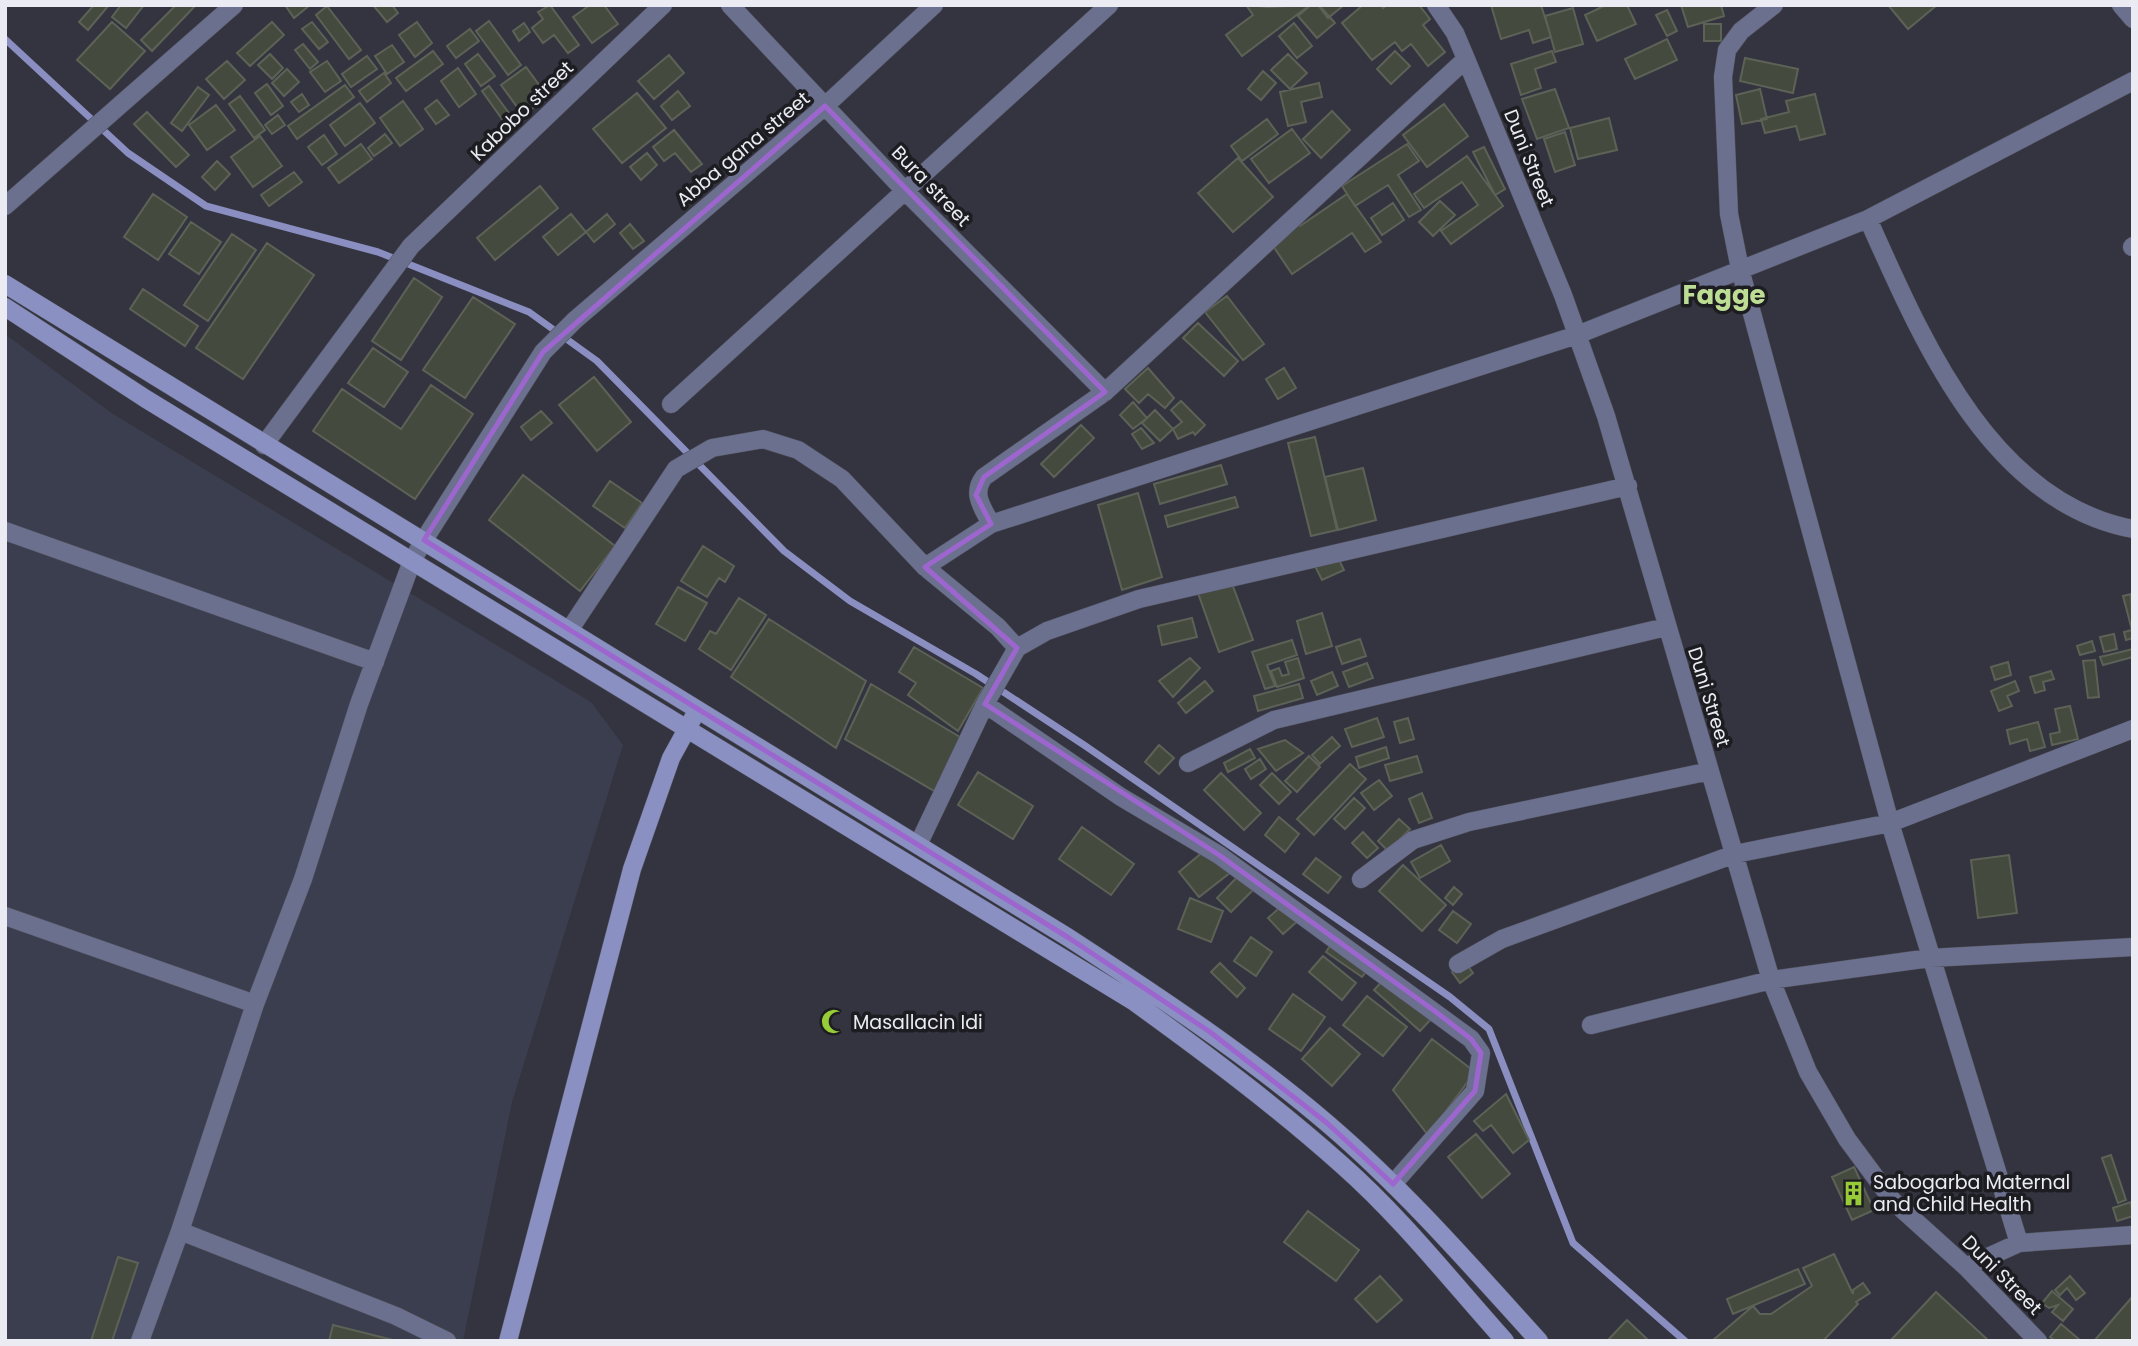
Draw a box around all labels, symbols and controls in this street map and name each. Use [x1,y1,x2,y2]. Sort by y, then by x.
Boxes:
street label: Kabobo street [465,55,580,167]
street label: Abba gana street [671,85,816,213]
street label: Duni Street [1497,105,1561,211]
street label: Bura street [885,139,977,233]
district label: Fagge [1682,277,1766,313]
street label: Duni Street [1681,644,1737,750]
mosque icon: Masallacin Idi [819,1008,847,1036]
place label: Masallacin Idi [853,1009,983,1036]
place label: Sabogarba Maternal and Child Health [1873,1169,2070,1218]
building icon: Sabogarba Maternal and Child Health [1839,1179,1867,1207]
street label: Duni Street [1956,1229,2048,1321]

